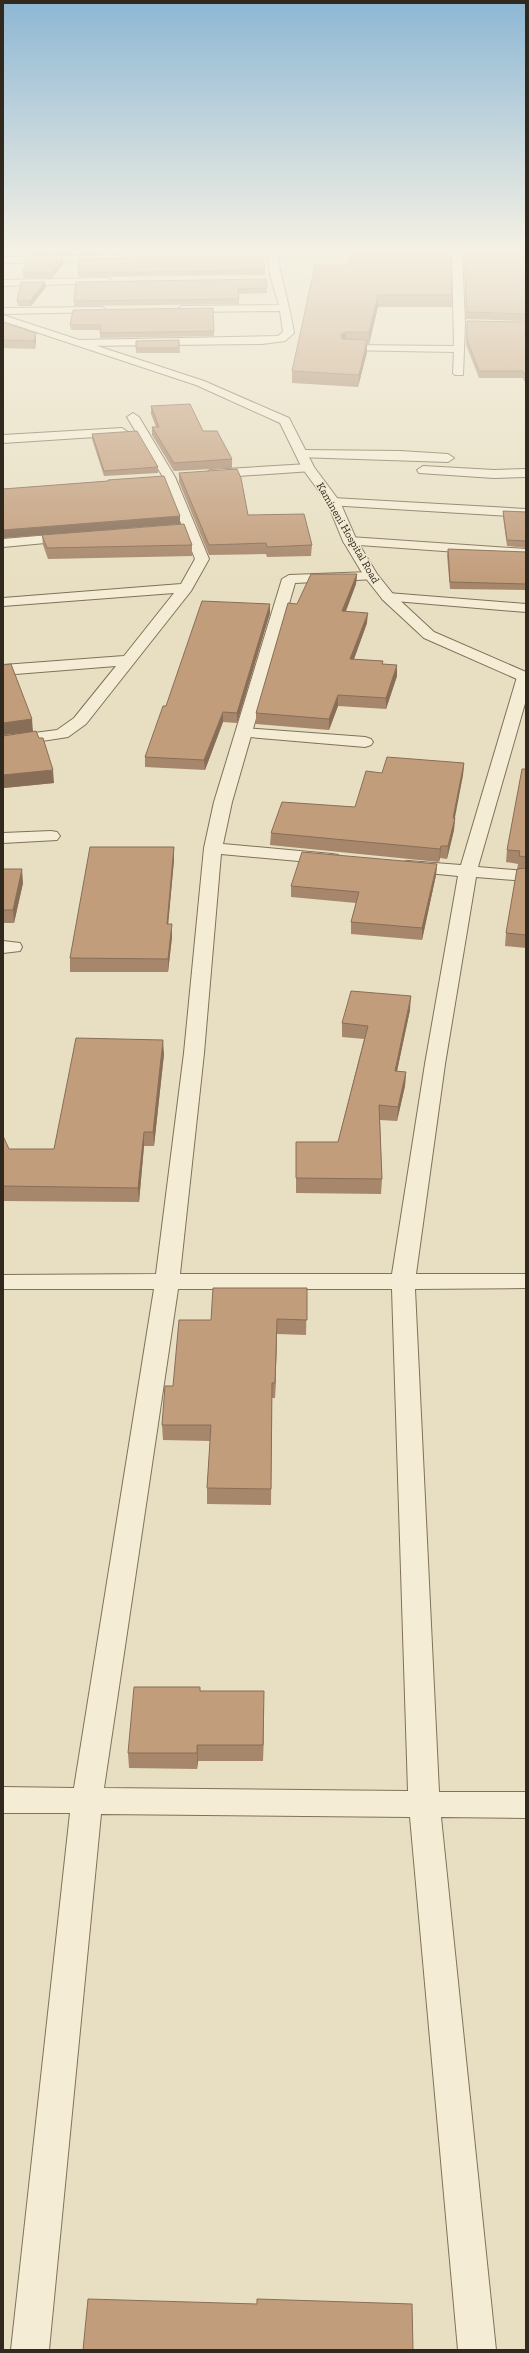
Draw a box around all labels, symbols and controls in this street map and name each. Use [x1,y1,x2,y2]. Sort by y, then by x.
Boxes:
street label: Kamineni Hospital Road [314,480,382,586]

